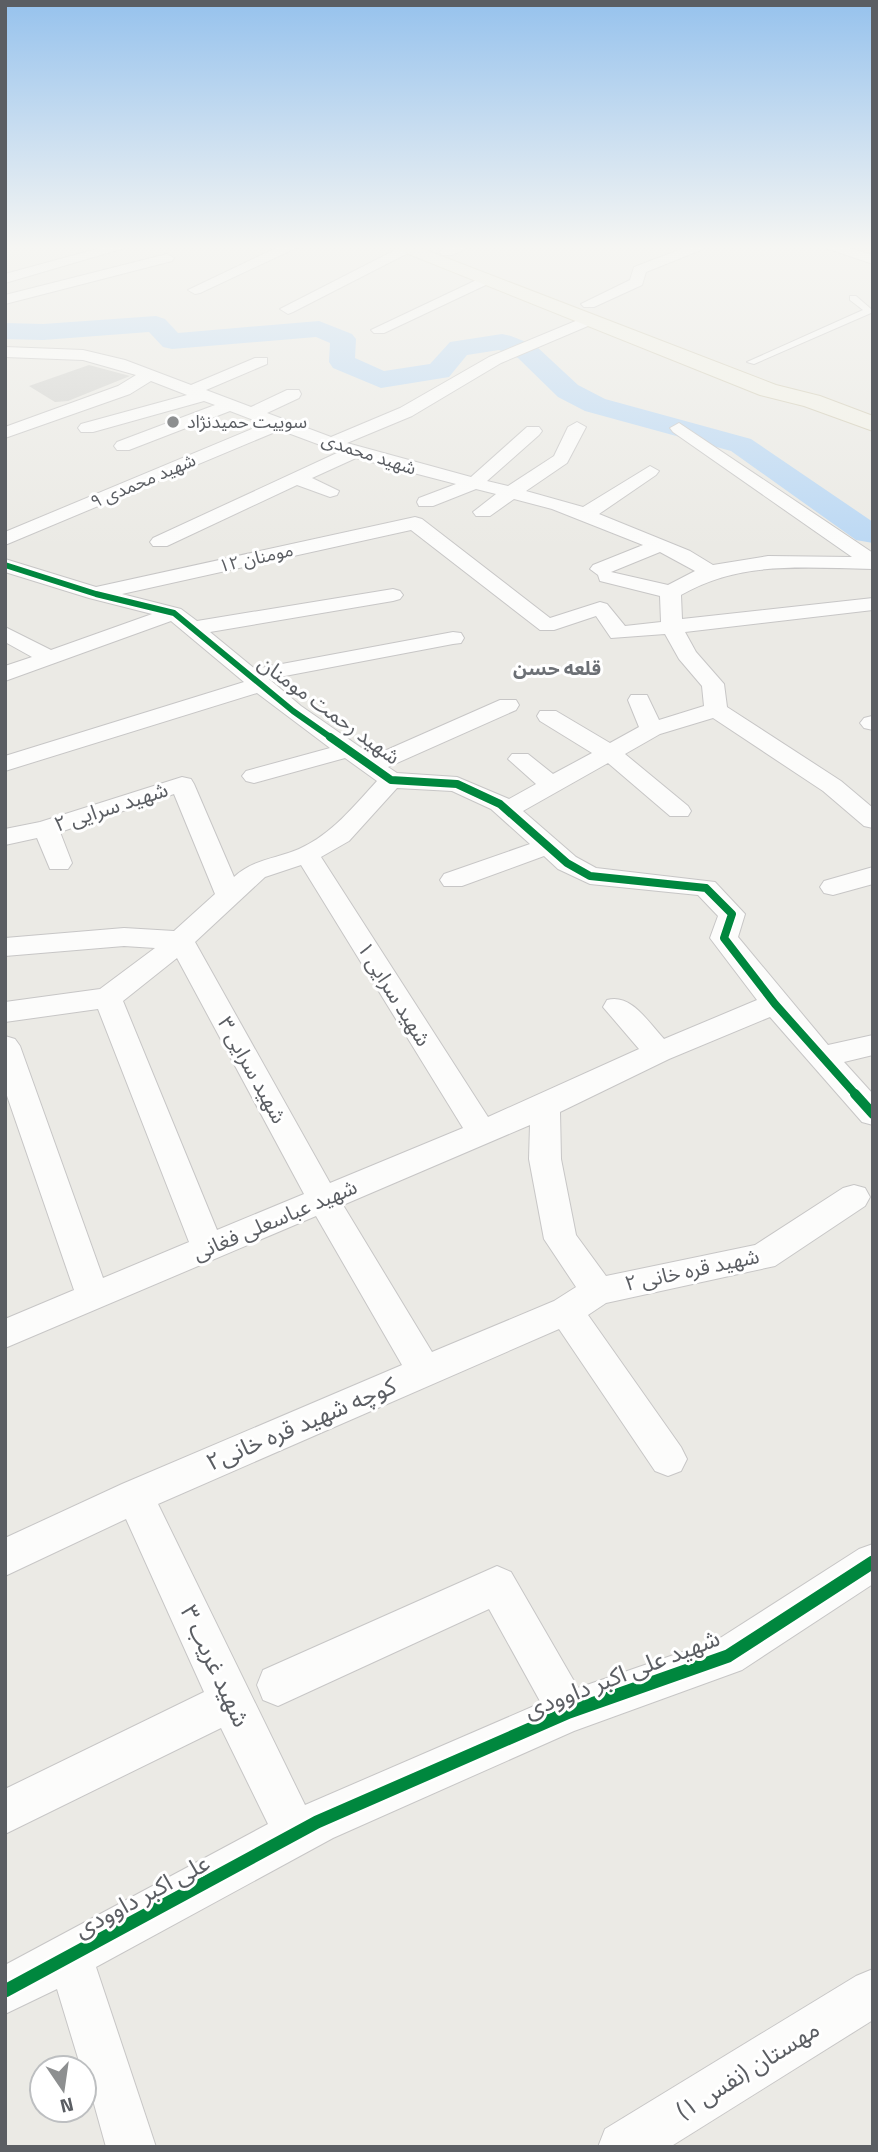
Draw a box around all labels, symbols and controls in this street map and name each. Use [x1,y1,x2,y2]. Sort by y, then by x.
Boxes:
place label: سوییت حمیدنژاد [187,408,307,435]
marker: سوییت حمیدنژاد [165,414,181,430]
street label: شهید محمدی [318,426,420,482]
street label: ۹ شهید محمدی [86,446,200,515]
street label: مومنان ۱۲ [216,536,296,579]
street label: شهید رحمت مومنان [252,646,407,772]
district label: قلعه حسن [513,653,601,682]
street label: شهید سرایی ۲ [49,773,172,840]
street label: شهید سرایی ۱ [350,935,440,1052]
street label: شهید سرایی ۳ [210,1010,296,1129]
street label: شهید عباسعلی فغانی [187,1170,362,1268]
street label: ۲ شهید قره خانی [621,1239,762,1299]
street label: کوچه شهید قره خانی۲ [200,1366,402,1479]
street label: ۳ شهید غریب [172,1598,260,1733]
street label: شهید علی اکبر داوودی [519,1619,725,1727]
street label: علی اکبر داوودی [67,1844,216,1946]
street label: مهستان (نفس ۱) [669,2011,826,2128]
north arrow [28,2054,98,2124]
text: N [57,2090,77,2122]

